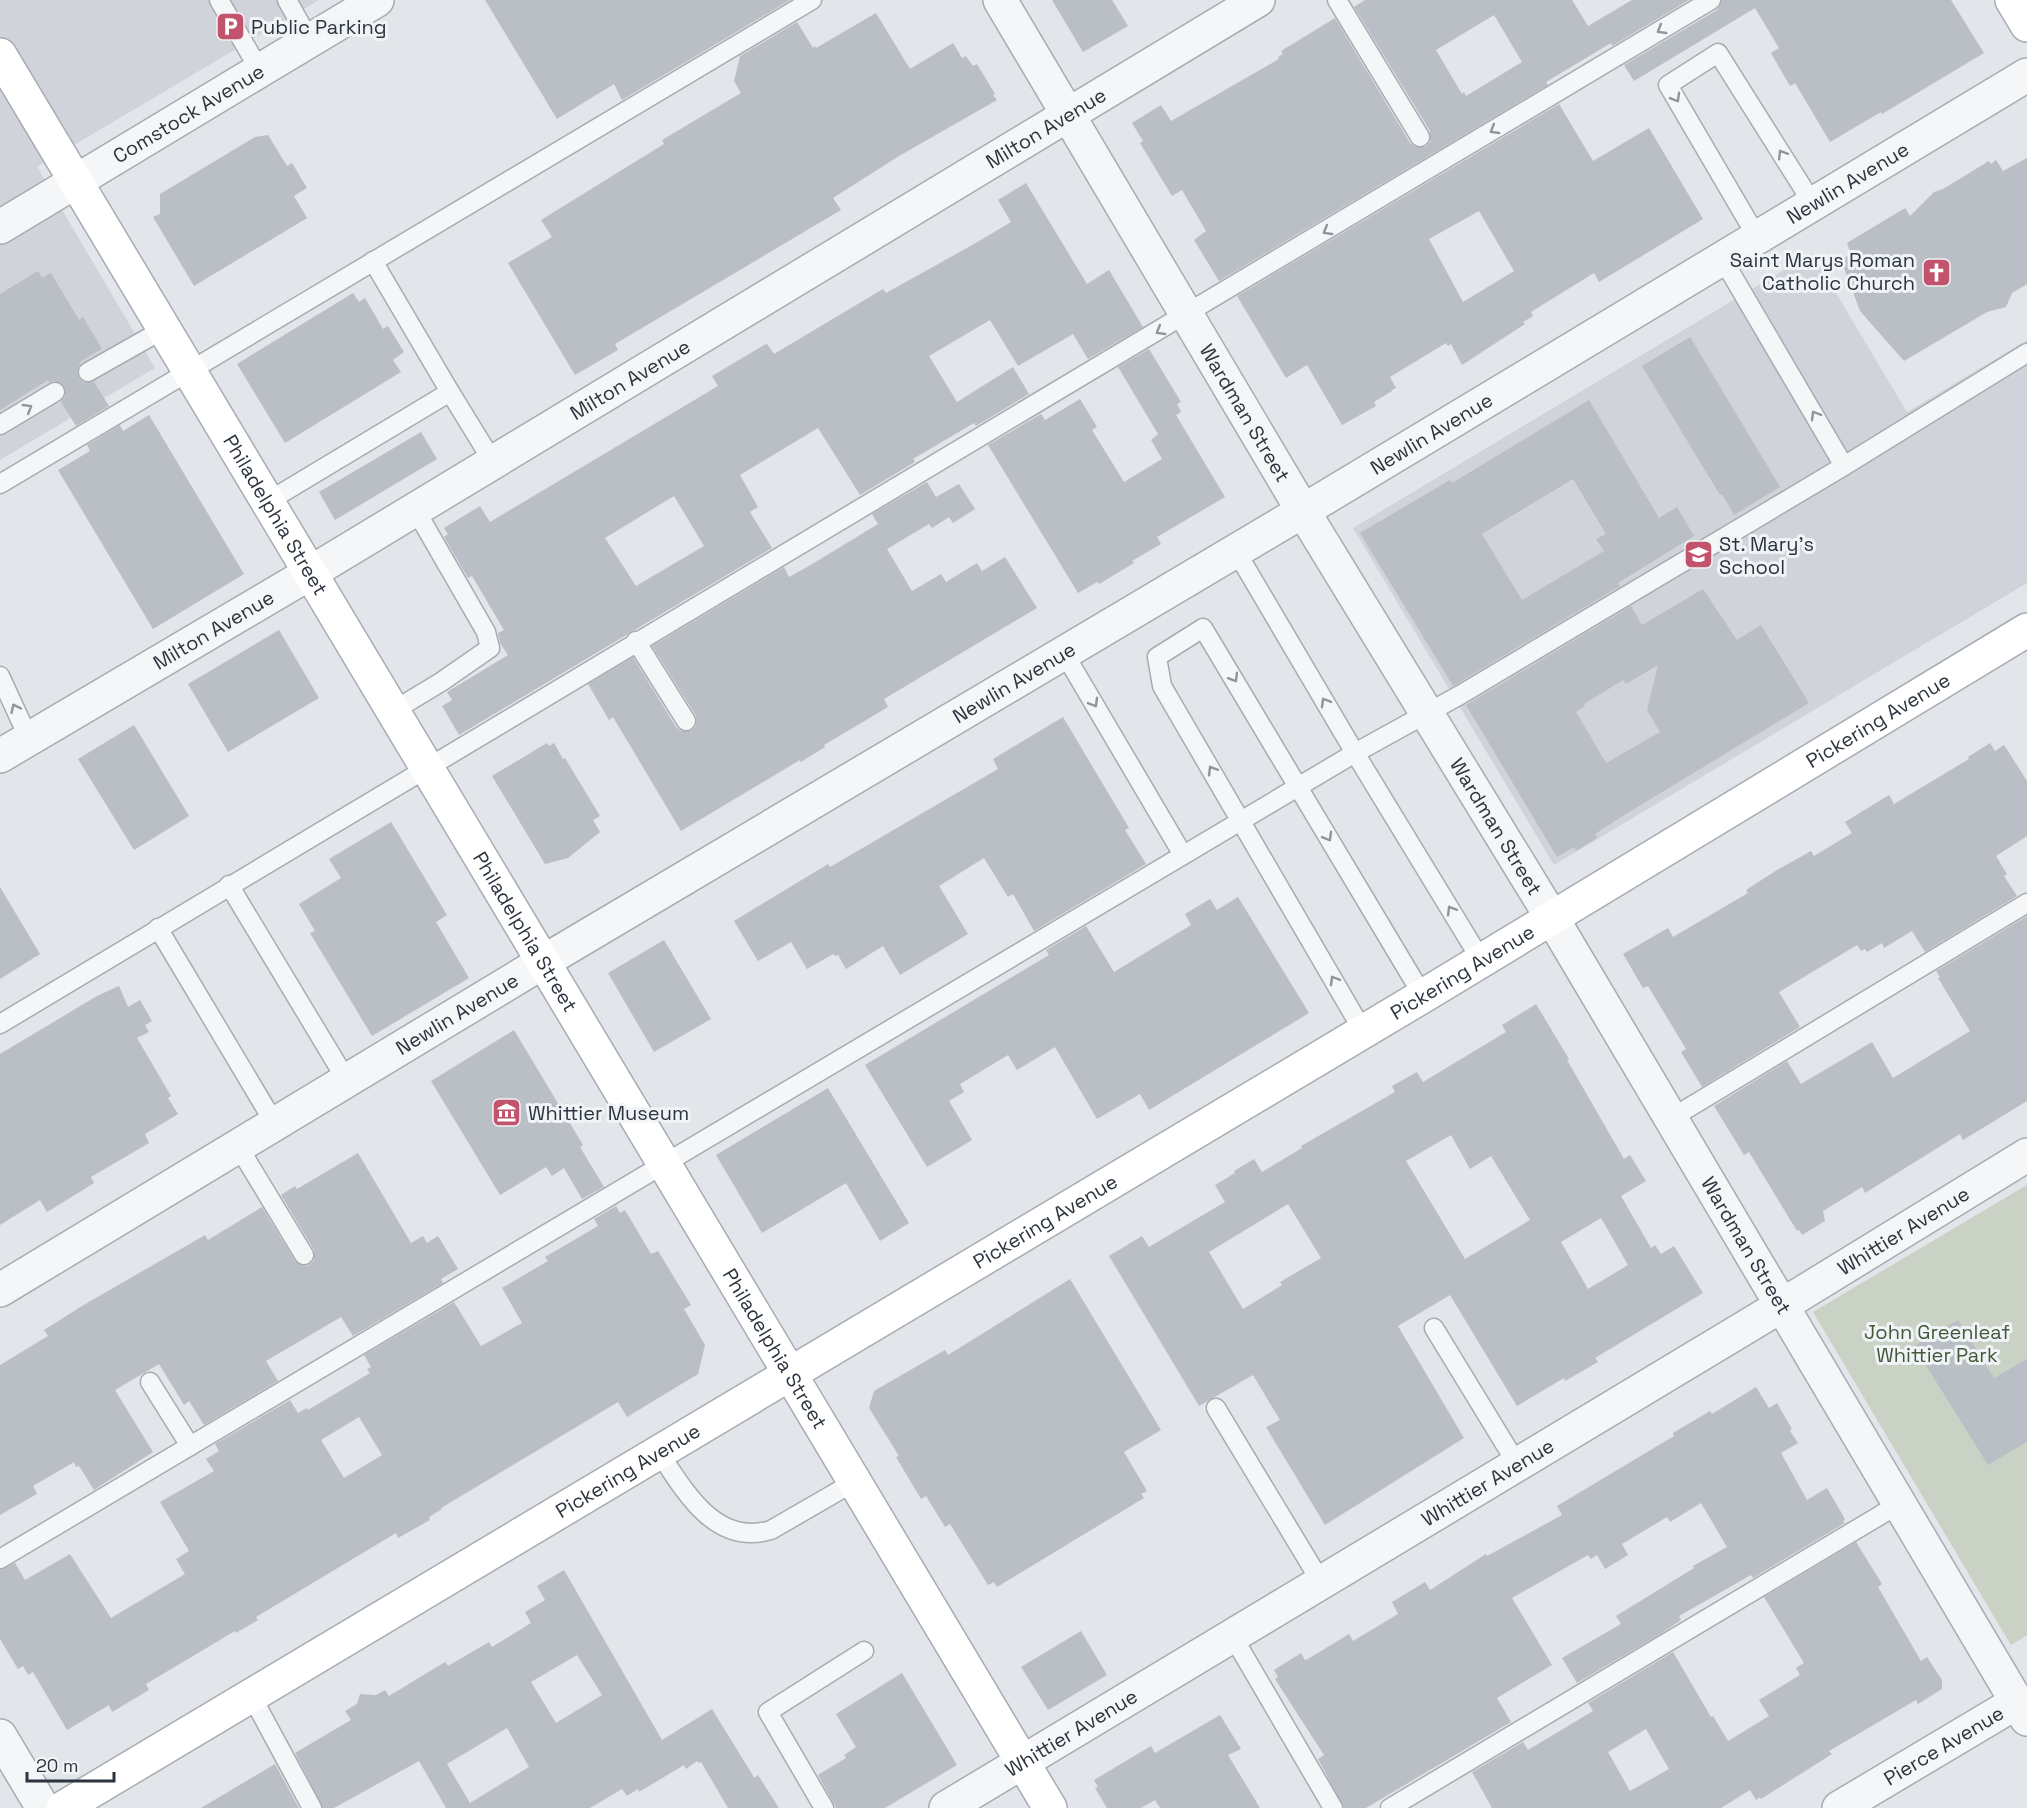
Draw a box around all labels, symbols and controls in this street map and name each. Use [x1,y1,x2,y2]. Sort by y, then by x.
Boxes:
parking icon: Public Parking [214,11,246,43]
place label: Public Parking [251,14,387,40]
one-way arrow [1657,23,1667,34]
street label: Comstock Avenue [108,58,269,169]
street label: Milton Avenue [981,82,1111,174]
one-way arrow [1668,92,1680,102]
one-way arrow [1490,123,1500,135]
street label: Newlin Avenue [1782,136,1914,230]
one-way arrow [1778,150,1789,161]
one-way arrow [1323,223,1333,235]
place label: Saint Marys Roman Catholic Church [1730,247,1915,296]
church icon: Saint Marys Roman Catholic Church [1920,256,1952,288]
one-way arrow [1155,323,1166,335]
street label: Milton Avenue [565,333,695,426]
street label: Wardman Street [1194,339,1296,487]
street label: Newlin Avenue [1365,387,1497,481]
one-way arrow [22,404,32,416]
one-way arrow [1811,411,1822,421]
street label: Philadelphia Street [217,430,334,600]
place label: St. Mary's School [1719,531,1814,580]
school or university icon: St. Mary's School [1682,539,1714,571]
street label: Milton Avenue [148,584,279,676]
street label: Newlin Avenue [948,636,1080,729]
street label: Pickering Avenue [1801,667,1955,774]
one-way arrow [1226,672,1238,682]
one-way arrow [1086,697,1098,707]
one-way arrow [1321,698,1333,708]
one-way arrow [10,703,22,714]
street label: Wardman Street [1444,753,1548,900]
one-way arrow [1207,766,1219,776]
one-way arrow [1321,830,1333,841]
street label: Philadelphia Street [467,847,583,1017]
one-way arrow [1447,906,1459,916]
street label: Pickering Avenue [1385,919,1539,1026]
street label: Newlin Avenue [391,967,523,1061]
one-way arrow [1330,976,1341,987]
museum icon: Whittier Museum [491,1097,523,1129]
place label: Whittier Museum [528,1100,689,1126]
street label: Pickering Avenue [968,1168,1122,1275]
street label: Wardman Street [1695,1172,1797,1319]
street label: Whittier Avenue [1833,1180,1974,1281]
street label: Philadelphia Street [717,1264,833,1434]
park label: John Greenleaf Whittier Park [1864,1319,2010,1368]
street label: Pickering Avenue [551,1417,705,1524]
street label: Whittier Avenue [1417,1433,1559,1532]
street label: Whittier Avenue [1000,1683,1142,1783]
street label: Pierce Avenue [1879,1700,2009,1791]
scale bar [27,1745,114,1783]
text: 20 m [36,1754,79,1777]

